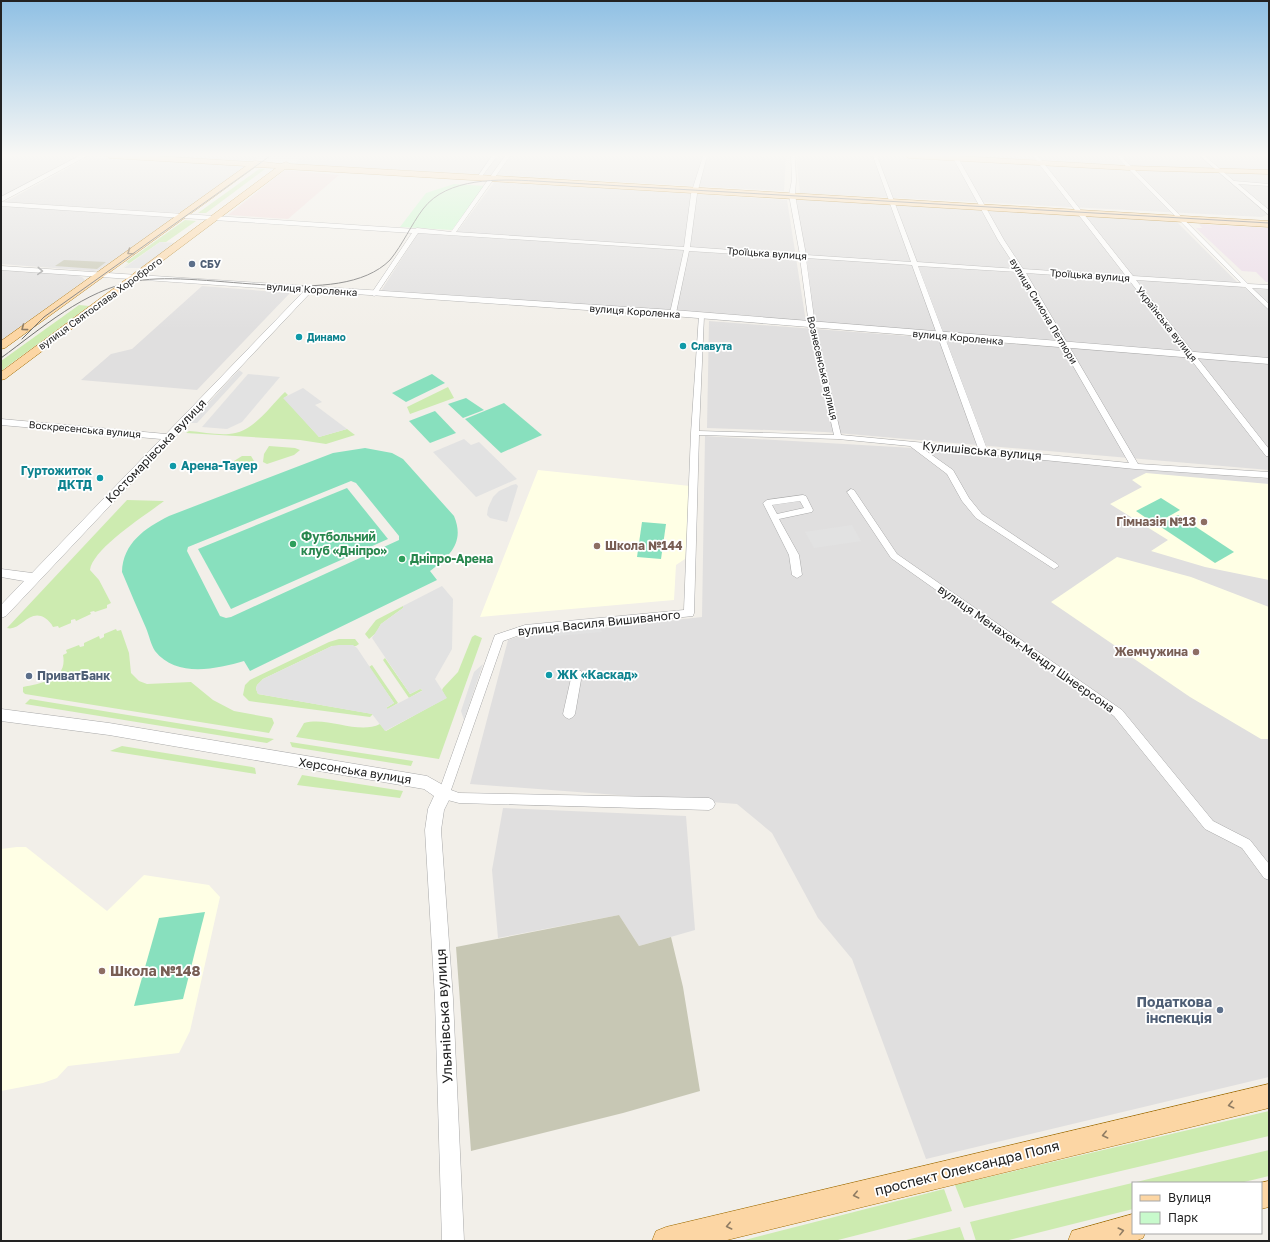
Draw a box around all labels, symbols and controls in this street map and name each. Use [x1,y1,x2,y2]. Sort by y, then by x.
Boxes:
street label: Троїцька вулиця [727,244,807,262]
one-way arrow [127,247,134,255]
street label: вулиця Святослава Хороброго [36,254,164,352]
street label: вулиця Симона Петлюри [1008,256,1080,366]
place label: СБУ [200,258,221,270]
marker: СБУ [187,259,197,269]
one-way arrow [37,266,43,275]
street label: Троїцька вулиця [1050,266,1130,284]
street label: вулиця Короленка [266,280,358,298]
street label: Українська вулиця [1134,284,1200,364]
street label: вулиця Короленка [589,302,681,320]
street label: Вознесенська вулиця [805,315,841,421]
one-way arrow [22,323,29,330]
street label: вулиця Короленка [912,327,1004,347]
place label: Динамо [307,331,346,343]
marker: Динамо [294,332,304,342]
place label: Славута [691,340,732,352]
marker: Славута [678,341,688,351]
street label: Костомарівська вулиця [102,396,209,506]
street label: Воскресенська вулиця [28,418,142,440]
street label: Кулишівська вулиця [922,438,1042,463]
place label: Арена-Тауер [181,458,258,473]
marker: Арена-Тауер [168,461,178,471]
place label: Гуртожиток ДКТД [21,463,92,492]
marker: Гуртожиток ДКТД [95,473,105,483]
place label: Гімназія №13 [1116,514,1196,529]
marker: Гімназія №13 [1199,517,1209,527]
place label: Футбольний клуб «Дніпро» [301,529,387,558]
place label: Школа №144 [605,538,683,553]
marker: Футбольний клуб «Дніпро» [288,539,298,549]
marker: Школа №144 [592,541,602,551]
place label: Дніпро-Арена [410,551,493,566]
marker: Дніпро-Арена [397,554,407,564]
street label: вулиця Менахем-Мендл Шнеєрсона [935,582,1118,716]
street label: вулиця Василя Вишиваного [517,607,681,639]
place label: Жемчужина [1115,644,1188,659]
marker: Жемчужина [1191,647,1201,657]
place label: ЖК «Каскад» [557,667,638,682]
place label: ПриватБанк [37,668,110,683]
marker: ЖК «Каскад» [544,670,554,680]
marker: ПриватБанк [24,671,34,681]
street label: Херсонська вулиця [297,754,413,787]
street label: Ульянівська вулиця [431,948,456,1084]
place label: Школа №148 [110,962,201,979]
marker: Школа №148 [97,966,107,976]
place label: Податкова інспекція [1137,993,1212,1026]
marker: Податкова інспекція [1215,1005,1225,1015]
one-way arrow [1228,1101,1234,1109]
one-way arrow [1101,1131,1108,1139]
street label: проспект Олександра Поля [873,1136,1061,1199]
legend [1132,1182,1262,1234]
text: Вулиця [1168,1190,1211,1205]
one-way arrow [853,1191,859,1199]
text: Парк [1168,1210,1198,1225]
one-way arrow [726,1221,733,1229]
one-way arrow [1117,1227,1124,1236]

